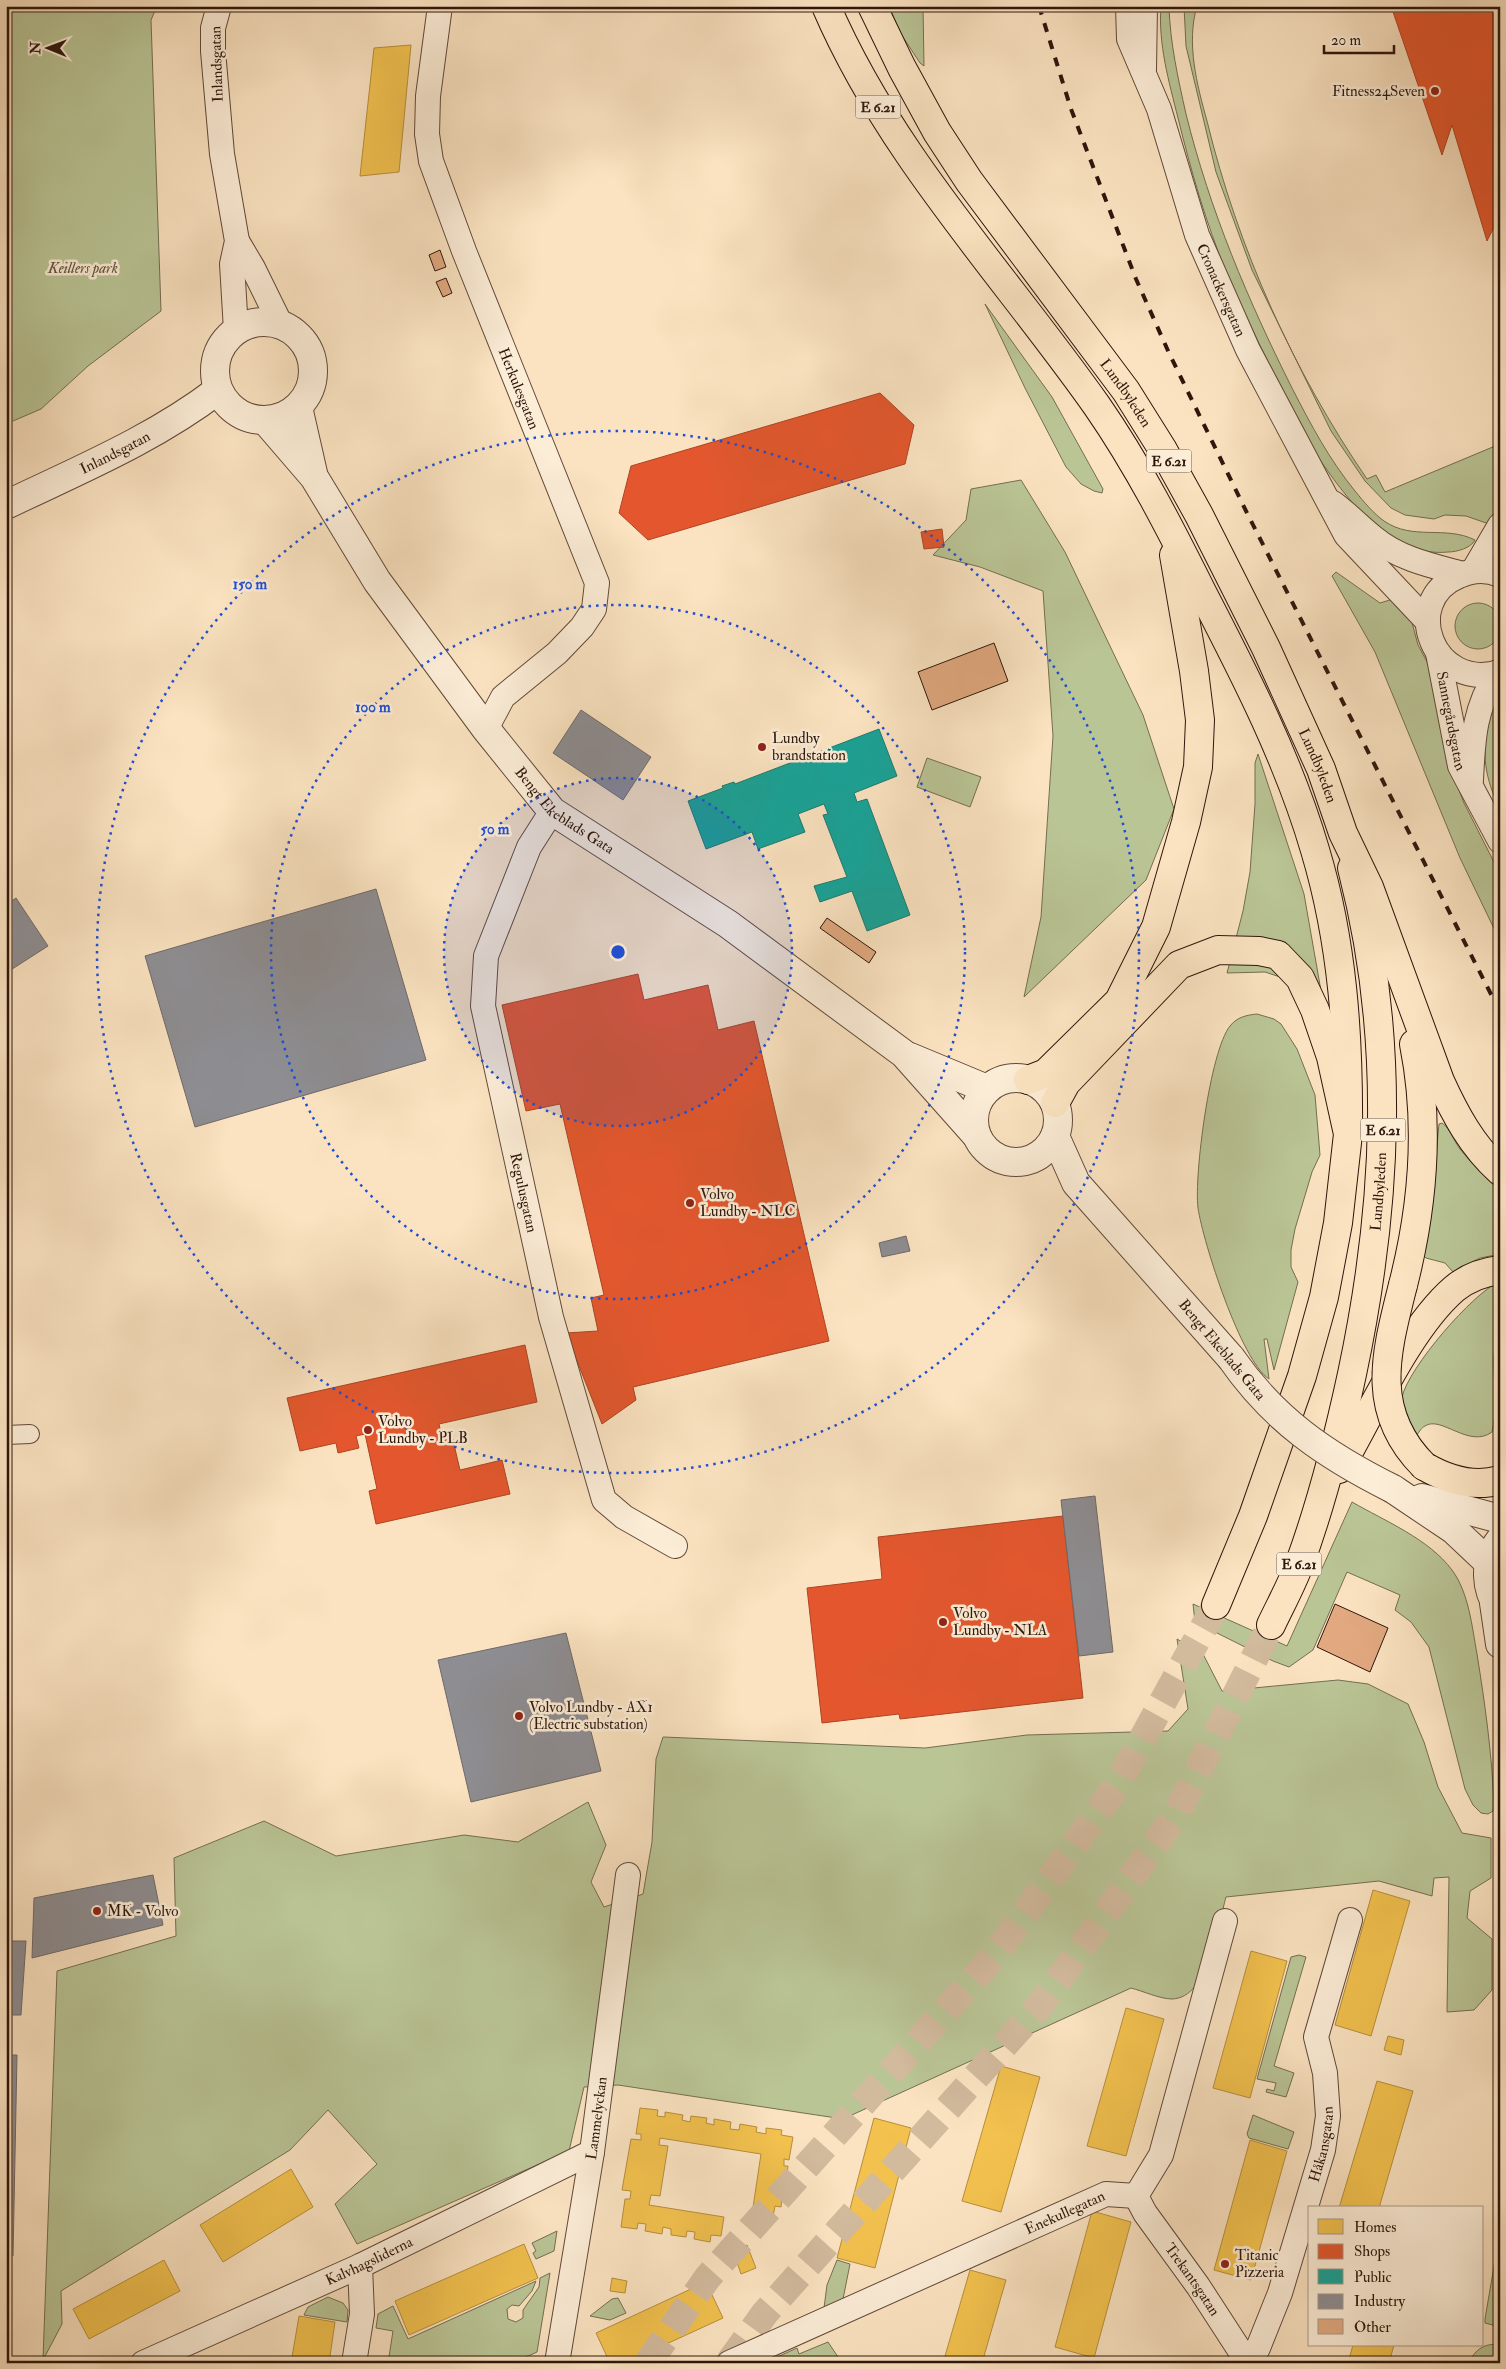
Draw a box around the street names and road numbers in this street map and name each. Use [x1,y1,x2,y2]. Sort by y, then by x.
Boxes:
street label: Inlandsgatan [206,25,228,102]
road number: E 6.21 [856,95,900,118]
street label: Cronackersgatan [1192,241,1250,340]
street label: Herkulesgatan [494,345,544,432]
street label: Lundbyleden [1096,355,1156,431]
street label: Inlandsgatan [77,426,154,478]
road number: E 6.21 [1146,450,1192,472]
street label: Sannegårdsgatan [1432,670,1470,774]
street label: Lundbyleden [1294,725,1342,806]
street label: Bengt Ekeblads Gata [511,763,619,858]
road number: E 6.21 [1360,1118,1406,1142]
street label: Regulusgatan [506,1151,542,1235]
street label: Lundbyleden [1366,1152,1391,1232]
street label: Bengt Ekeblads Gata [1174,1296,1270,1405]
road number: E 6.21 [1276,1552,1322,1576]
street label: Lammelyckan [581,2075,611,2161]
street label: Håkansgatan [1304,2106,1338,2184]
street label: Enekullegatan [1022,2186,1108,2239]
street label: Kalvhagsliderna [322,2232,417,2290]
street label: Trekantsgatan [1160,2239,1225,2320]

